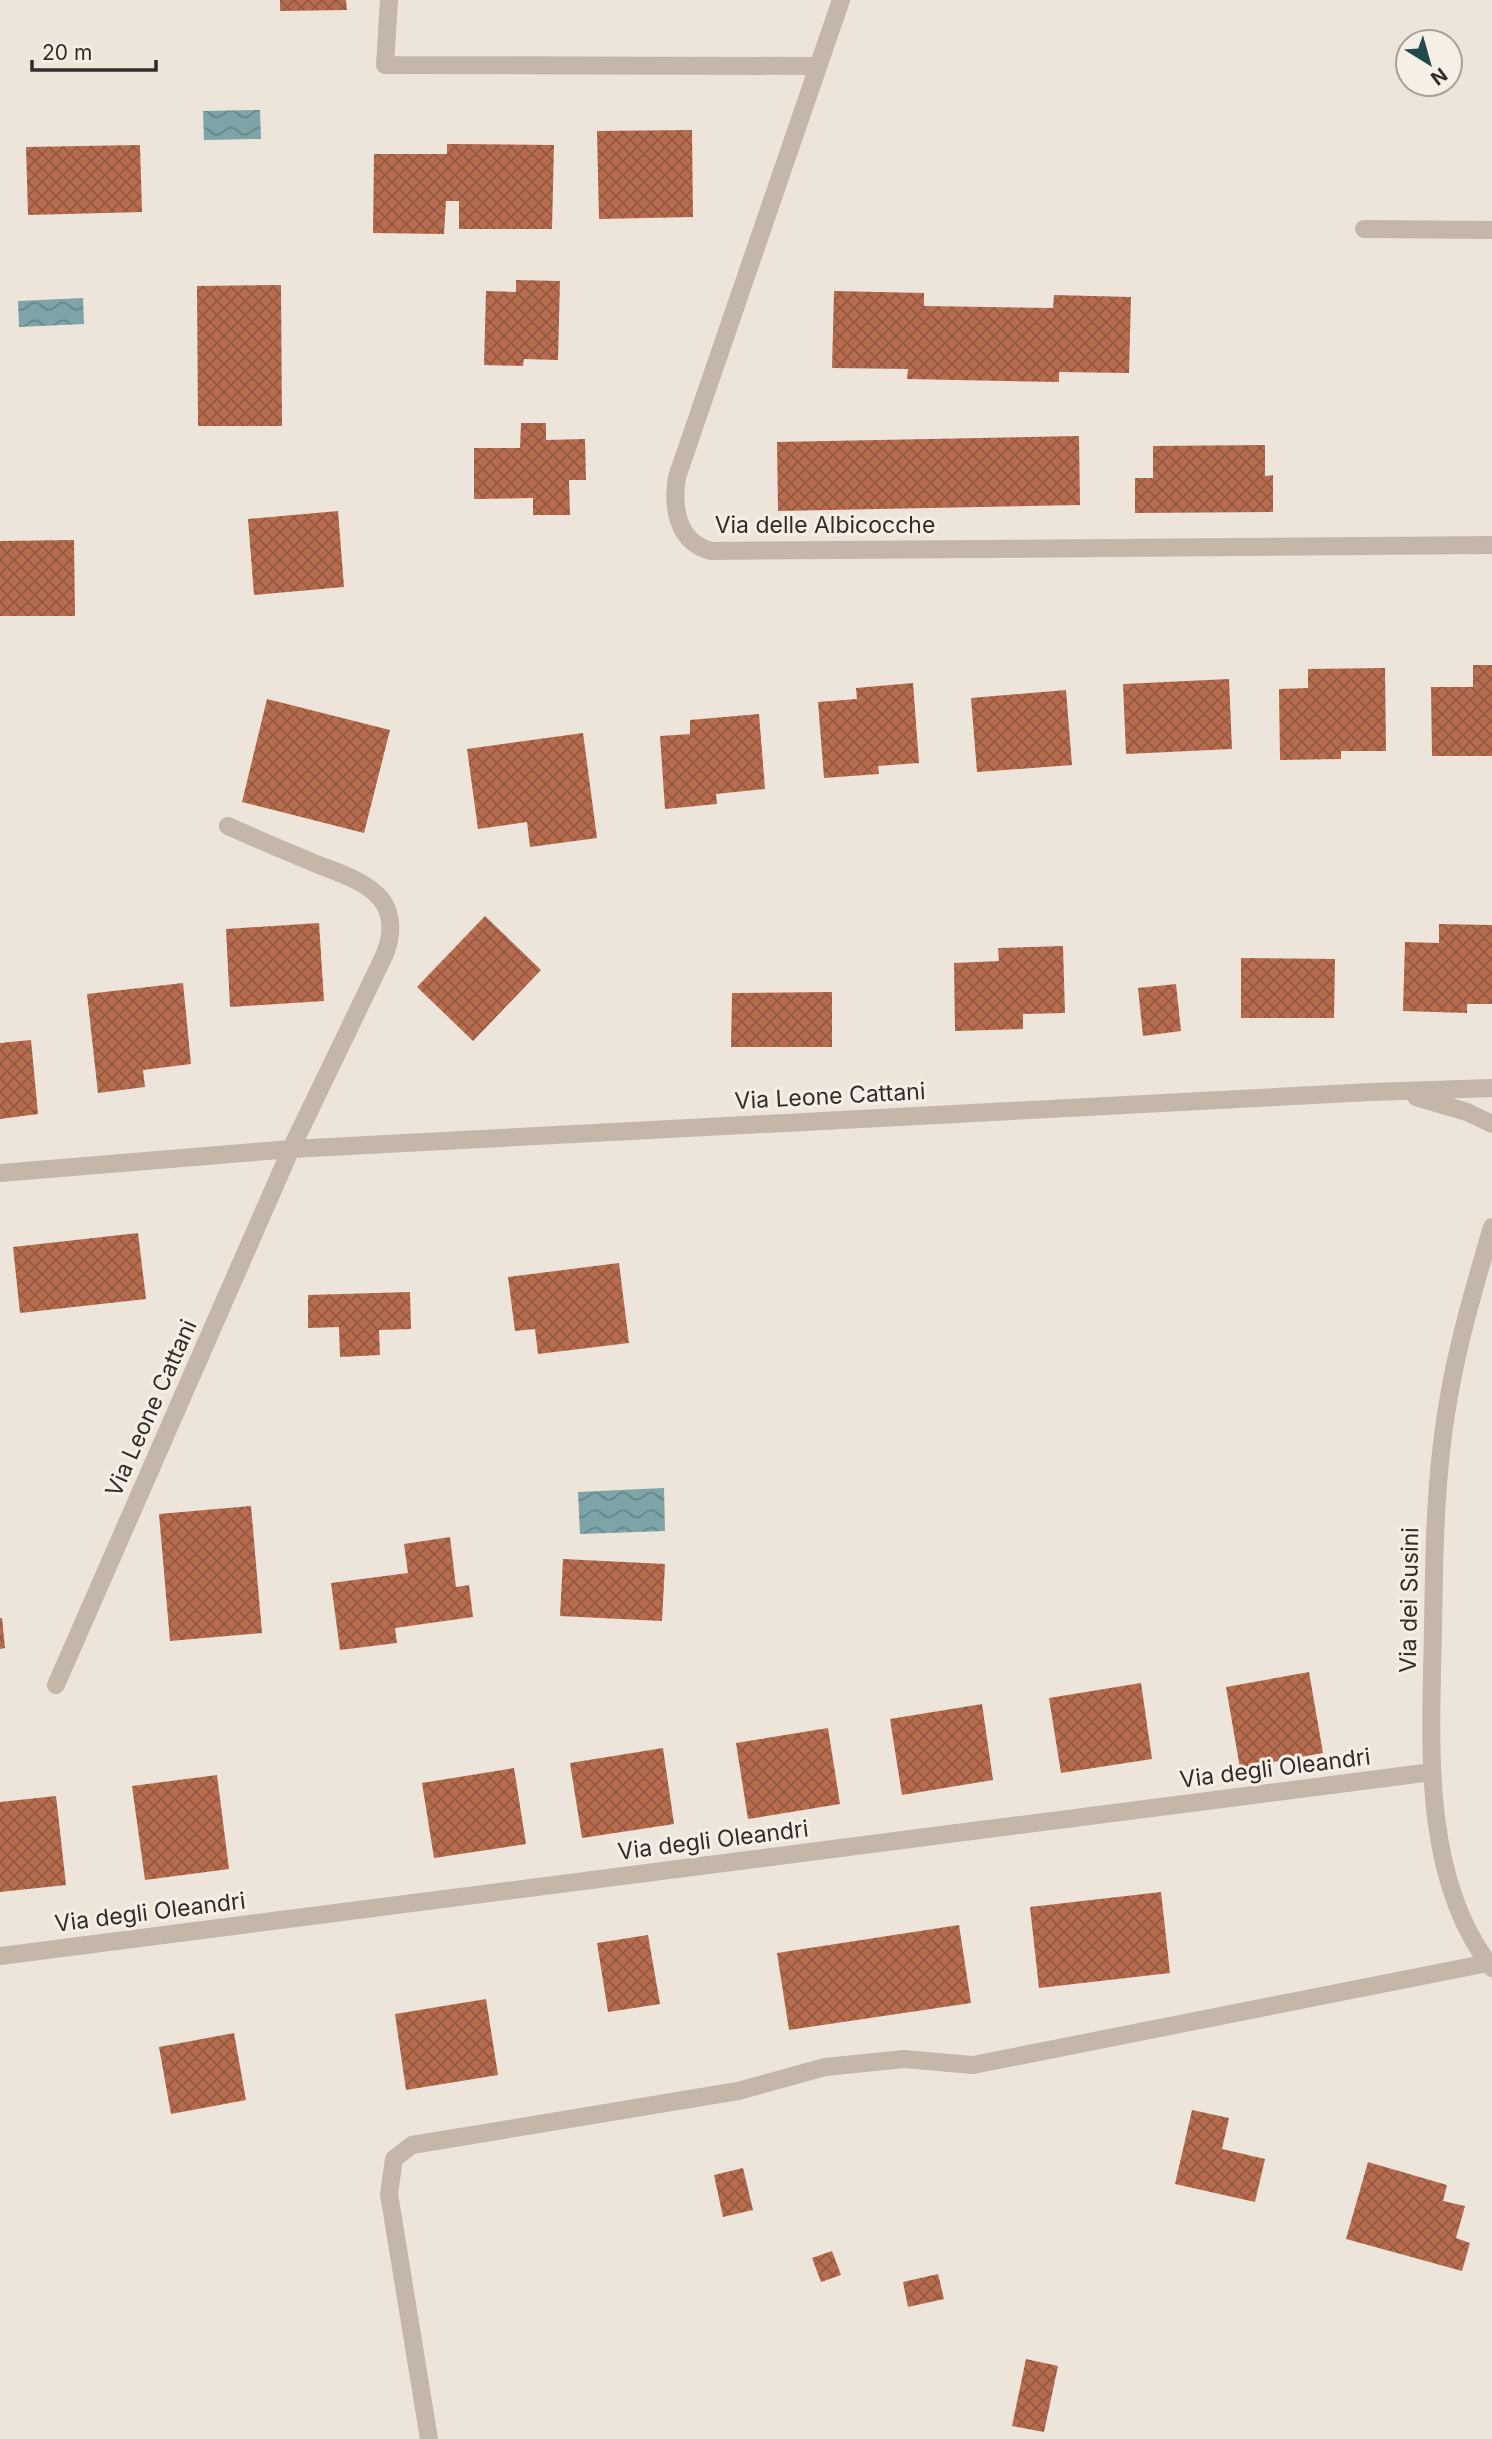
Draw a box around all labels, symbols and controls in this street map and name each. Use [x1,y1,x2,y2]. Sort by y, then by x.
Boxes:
scale bar [32,28,156,72]
north arrow [1394,28,1464,98]
text: 20 m [42,40,92,65]
text: N [1426,63,1452,90]
street label: Via delle Albicocche [715,511,935,539]
street label: Via Leone Cattani [734,1077,926,1115]
street label: Via Leone Cattani [99,1315,203,1501]
street label: Via dei Susini [1394,1527,1424,1673]
street label: Via degli Oleandri [1178,1742,1372,1794]
street label: Via degli Oleandri [616,1814,810,1866]
street label: Via degli Oleandri [53,1886,247,1938]

